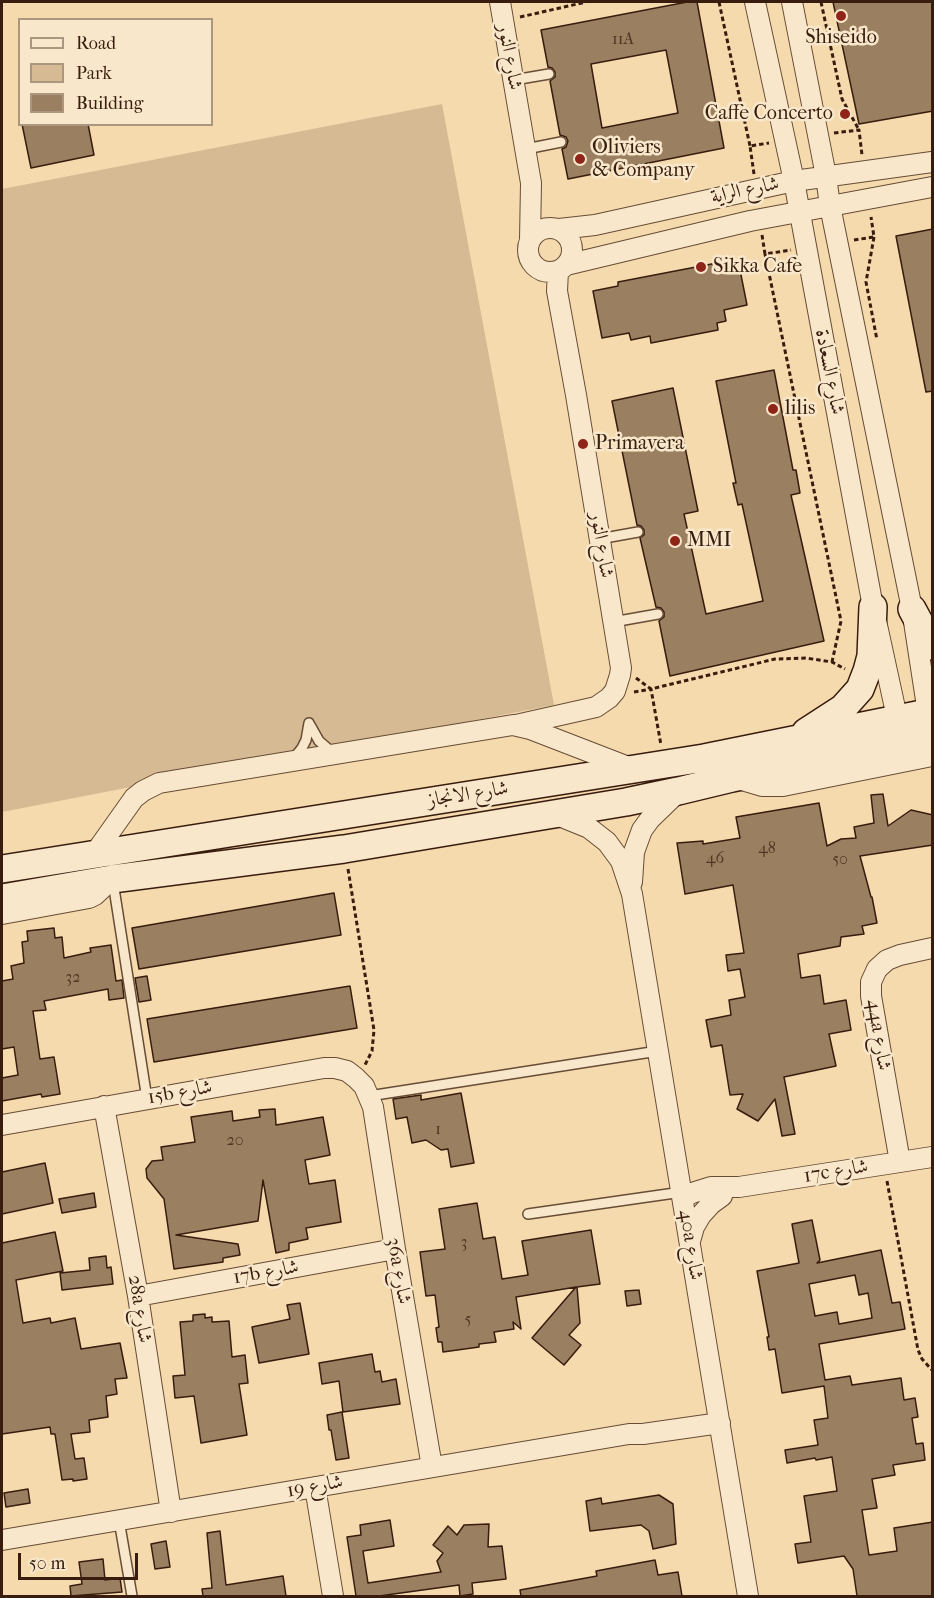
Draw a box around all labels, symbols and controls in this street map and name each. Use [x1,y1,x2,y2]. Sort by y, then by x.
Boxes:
marker: Shiseido [834,9,848,23]
legend [18,18,213,126]
street label: شارع النور [491,22,527,92]
place label: Shiseido [805,26,877,50]
house number: 11A [612,30,634,50]
text: Road [76,33,116,54]
text: Park [76,63,112,84]
text: Building [76,93,143,114]
place label: Caffe Concerto [705,102,833,126]
marker: Caffe Concerto [838,107,852,121]
place label: Oliviers & Company [592,136,695,183]
marker: Oliviers & Company [573,152,587,166]
street label: شارع الراية [709,172,781,210]
place label: Sikka Cafe [713,255,802,279]
marker: Sikka Cafe [694,260,708,274]
street label: شارع السعادة [809,327,849,417]
place label: lilis [785,397,815,421]
marker: lilis [766,402,780,416]
place label: Primavera [595,432,684,456]
marker: Primavera [576,437,590,451]
street label: شارع النور [584,510,618,580]
place label: MMI [687,529,731,553]
marker: MMI [668,534,682,548]
street label: شارع الانجاز [426,777,510,813]
house number: 48 [758,839,776,859]
house number: 46 [706,849,724,869]
house number: 50 [832,850,848,870]
house number: 32 [66,968,80,988]
street label: 44a شارع [861,998,895,1072]
street label: 15b شارع [146,1076,214,1110]
house number: 1 [435,1120,441,1140]
house number: 20 [226,1131,244,1151]
street label: 17c شارع [802,1155,870,1189]
street label: 40a شارع [673,1208,707,1282]
house number: 3 [461,1233,467,1253]
street label: 36a شارع [380,1236,416,1306]
street label: 17b شارع [231,1255,301,1291]
street label: 28a شارع [122,1273,156,1345]
house number: 5 [465,1310,471,1330]
street label: شارع 19 [285,1470,345,1504]
scale bar [21,1541,141,1579]
text: 50 m [29,1553,65,1574]

